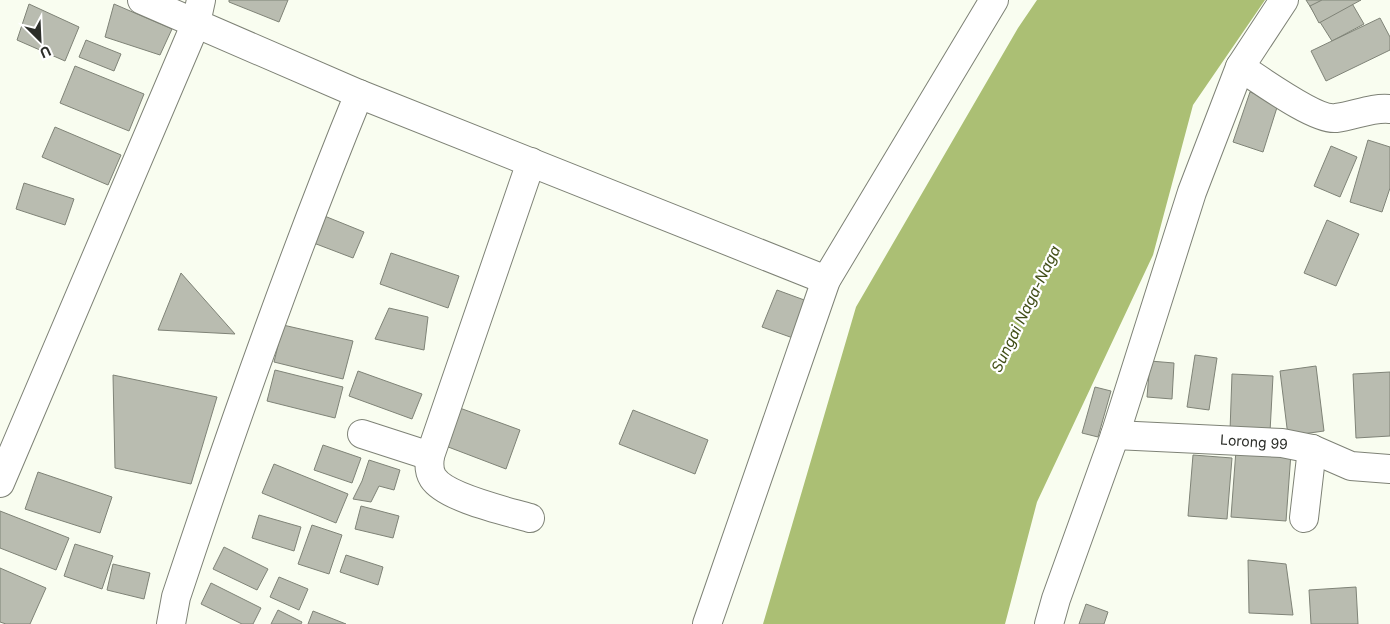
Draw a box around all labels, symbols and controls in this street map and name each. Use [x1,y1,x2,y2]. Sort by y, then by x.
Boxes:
north arrow [15,15,65,65]
text: U [37,42,54,62]
water label: Sungai Naga-Naga [987,242,1064,375]
street label: Lorong 99 [1220,431,1288,452]

